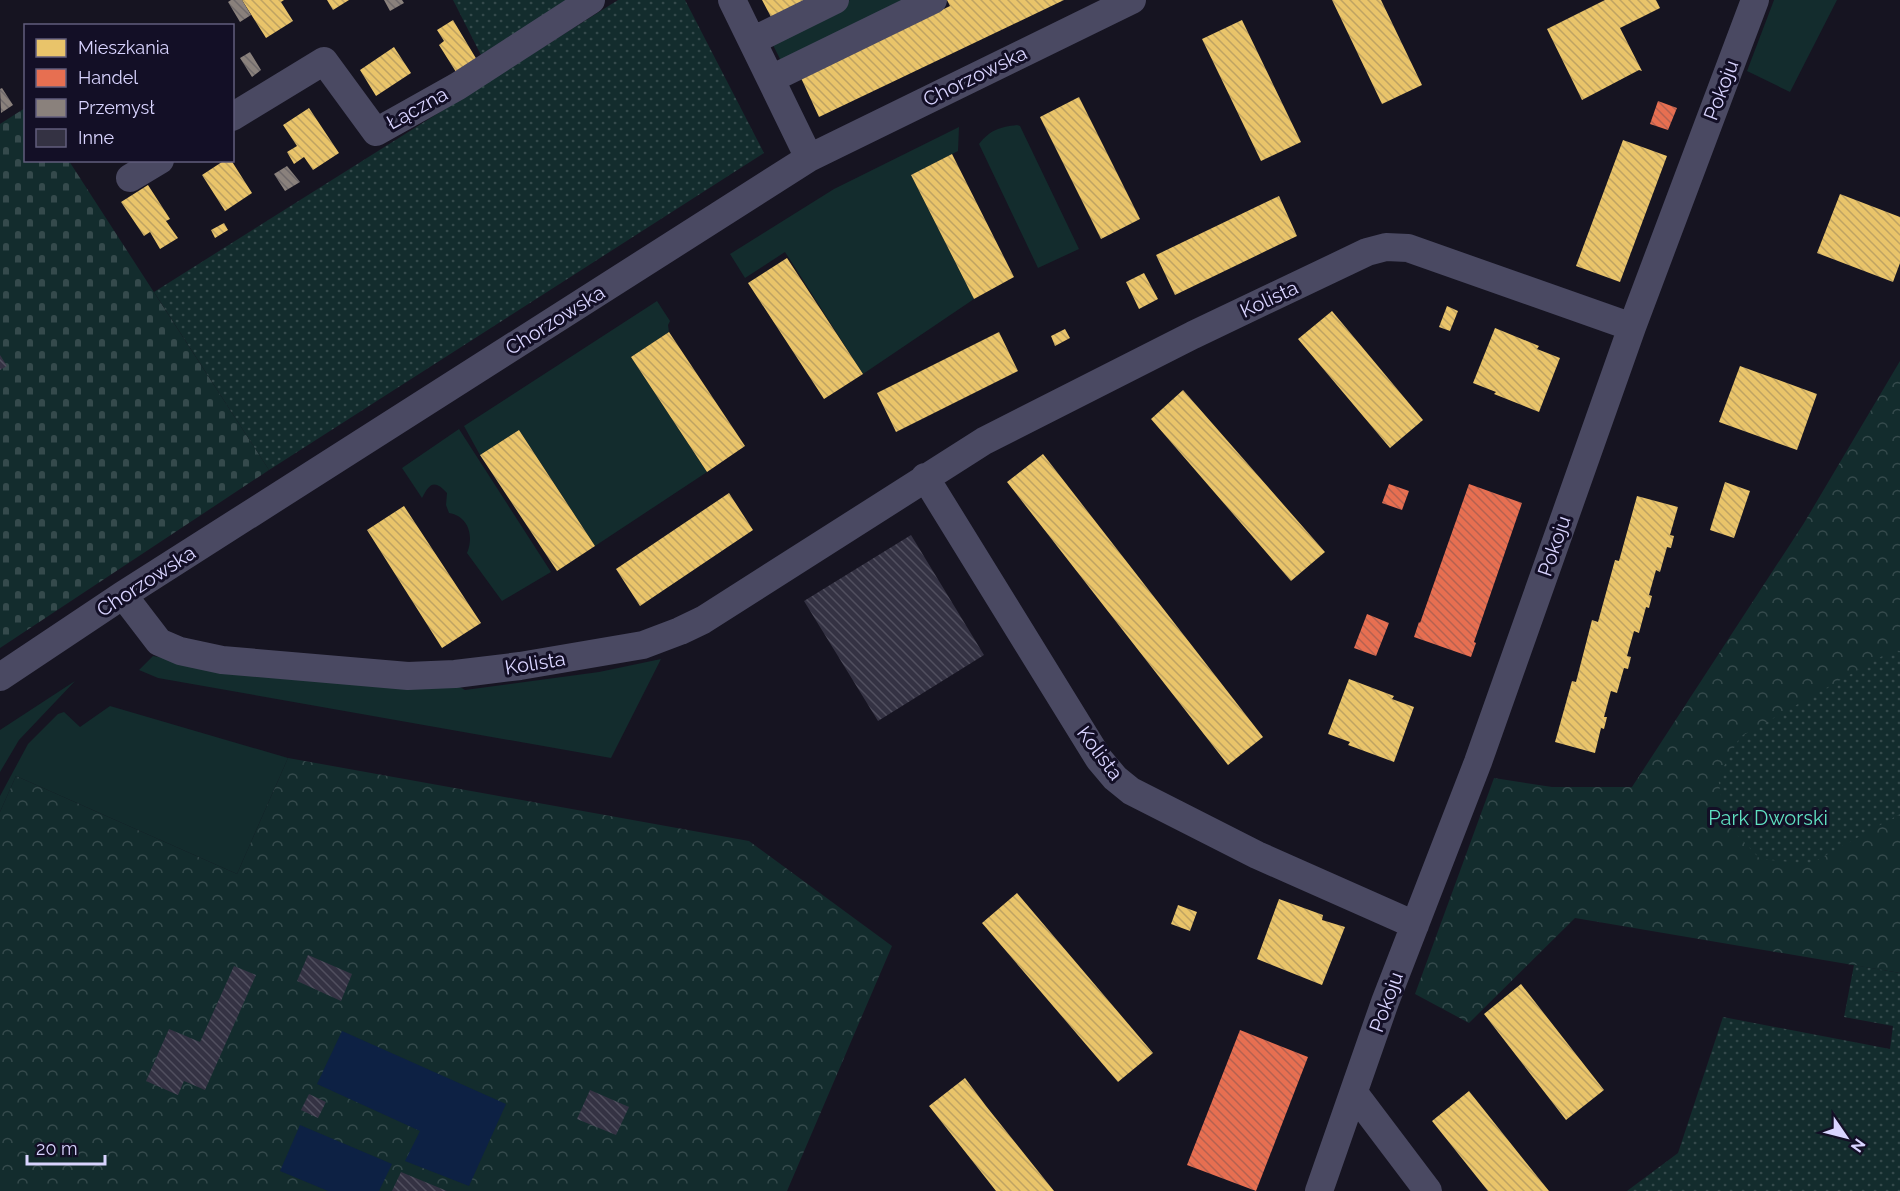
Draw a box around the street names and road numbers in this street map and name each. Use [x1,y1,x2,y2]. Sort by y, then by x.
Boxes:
street label: Chorzowska [919,41,1031,111]
street label: Pokoju [1699,57,1743,123]
street label: Łączna [382,81,452,135]
street label: Kolista [1236,275,1302,323]
street label: Chorzowska [501,280,609,360]
street label: Pokoju [1532,513,1576,579]
street label: Chorzowska [92,540,200,622]
street label: Kolista [503,646,567,680]
street label: Kolista [1072,721,1128,785]
street label: Pokoju [1364,969,1408,1035]

